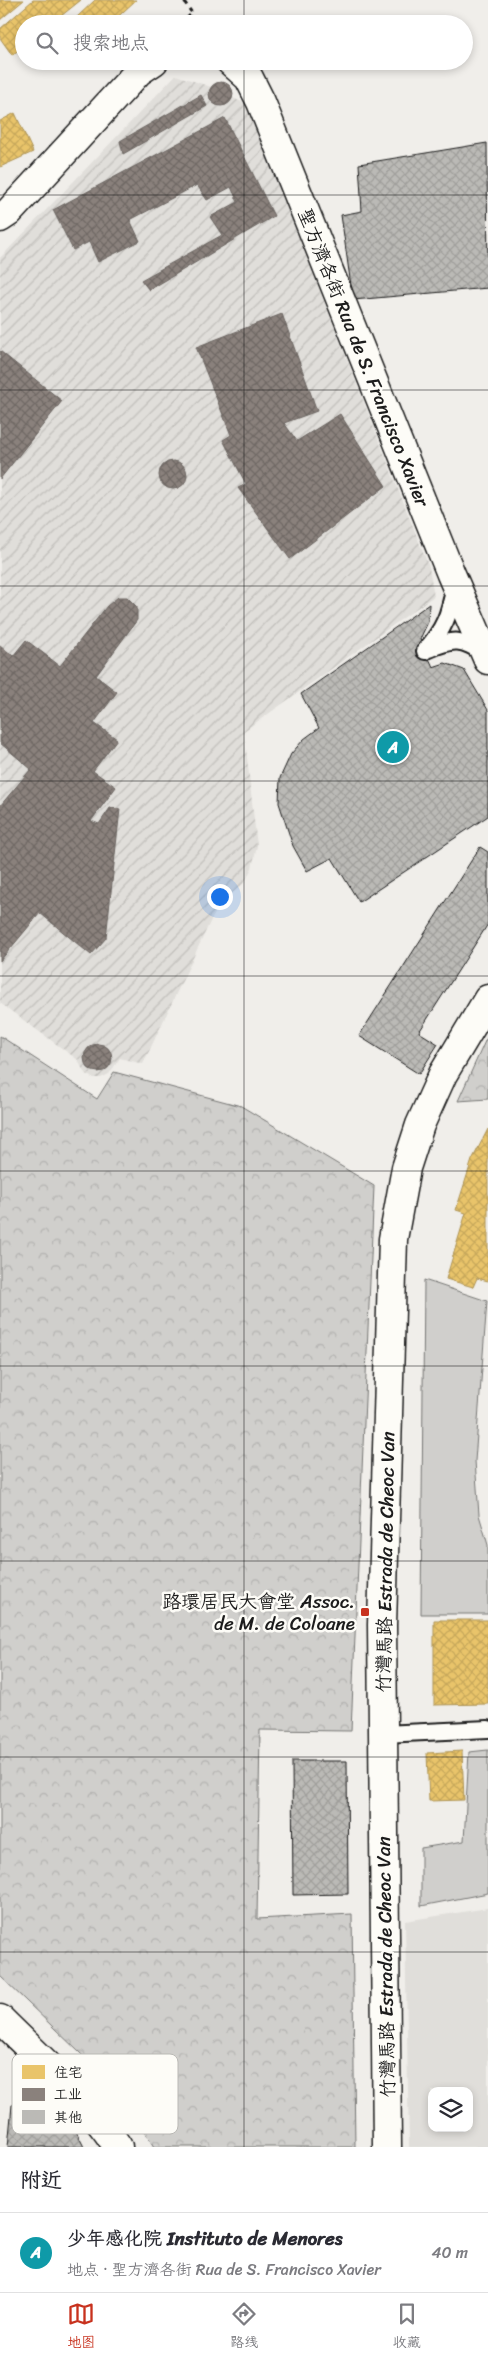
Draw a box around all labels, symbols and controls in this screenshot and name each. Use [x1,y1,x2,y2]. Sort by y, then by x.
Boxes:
search box [15,15,473,70]
text: 搜索地点 [73,26,149,59]
icon: search [33,29,61,57]
street label: 聖方濟各街 Rua de S. Francisco Xavier [288,203,439,513]
pin: A [377,728,409,766]
your location [207,884,233,910]
street label: 竹灣馬路 Estrada de Cheoc Van [367,1431,404,1693]
place label: 路環居民大會堂 Assoc. de M. de Coloane [162,1585,355,1640]
marker: 路環居民大會堂 Assoc. de M. de Coloane [359,1606,371,1618]
street label: 竹灣馬路 Estrada de Cheoc Van [367,1836,404,2098]
legend [12,2054,178,2134]
text: 住宅 [54,2060,82,2085]
text: 工业 [54,2082,82,2107]
map controls [428,2087,473,2132]
button: layers [428,2087,473,2132]
text: 其他 [54,2105,82,2130]
text: 附近 [20,2161,62,2199]
text: 少年感化院 Instituto de Menores [67,2222,342,2255]
text: A [31,2238,41,2267]
text: 40 m [431,2238,468,2267]
text: 地点 · 聖方濟各街 Rua de S. Francisco Xavier [67,2255,381,2284]
tab: 地图 [67,2300,95,2355]
tab: 路线 [230,2300,258,2355]
tab: 收藏 [393,2300,421,2355]

